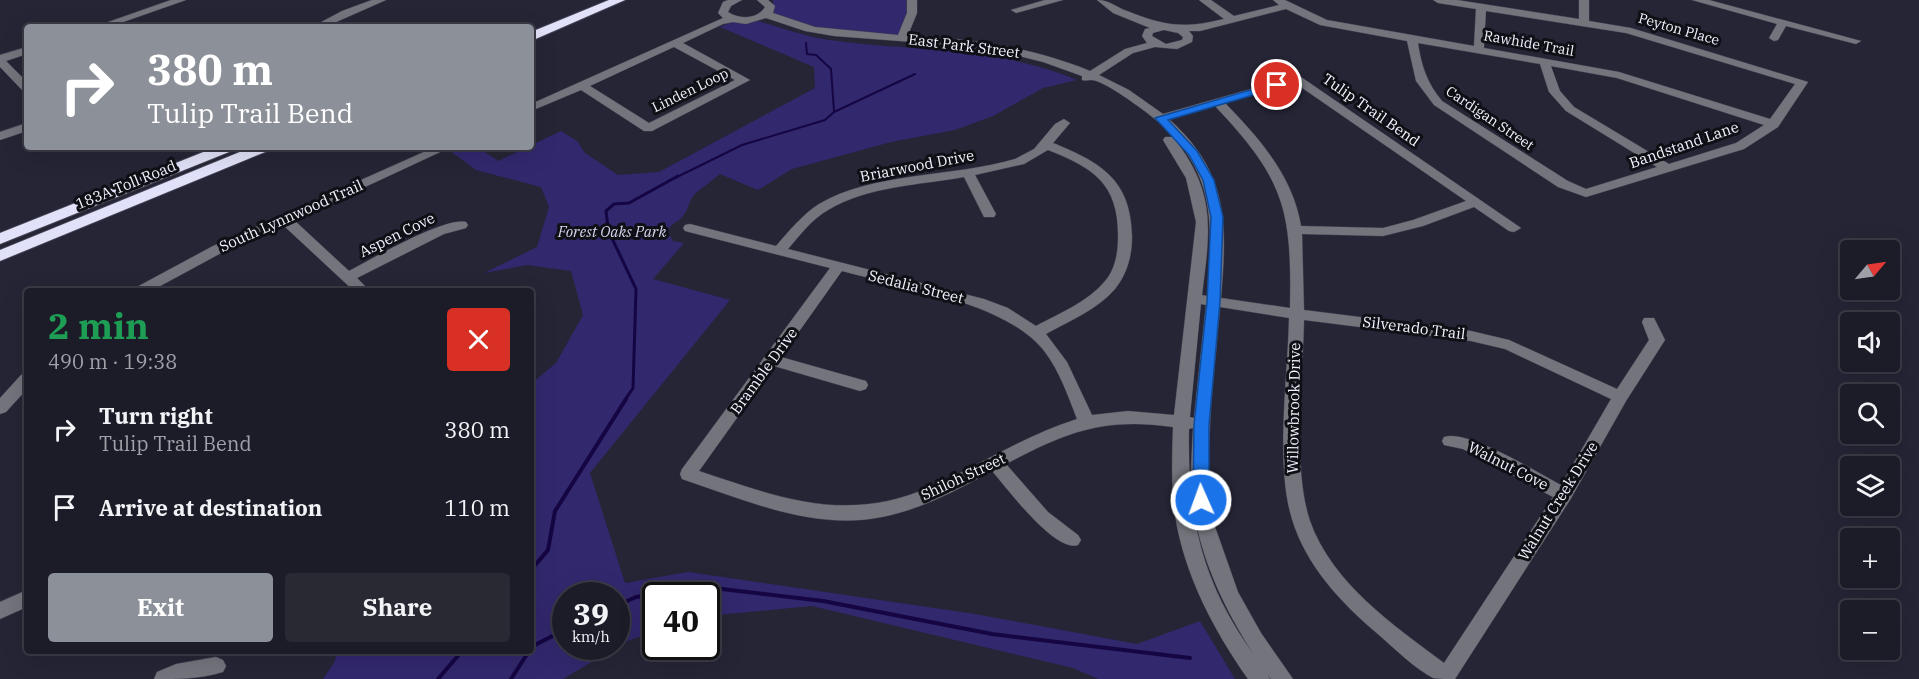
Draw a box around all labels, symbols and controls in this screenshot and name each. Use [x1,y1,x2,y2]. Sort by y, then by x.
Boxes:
street label: Peyton Place [1636,9,1722,49]
street label: Rawhide Trail [1482,26,1576,60]
street label: East Park Street [907,29,1021,62]
text: 380 m [147,42,273,97]
icon: right [48,48,126,126]
pin [1251,59,1302,110]
street label: Linden Loop [649,64,731,116]
icon: arrive [1260,68,1293,101]
street label: Tulip Trail Bend [1319,69,1424,150]
street label: Cardigan Street [1442,82,1538,154]
text: Tulip Trail Bend [147,95,353,130]
street label: Bandstand Lane [1627,117,1741,172]
street label: Briarwood Drive [858,145,976,186]
street label: 183A Toll Road [73,156,179,213]
street label: South Lynnwood Trail [216,175,366,256]
street label: Aspen Cove [356,208,438,261]
park label: Forest Oaks Park [557,222,666,241]
north arrow [1840,240,1900,300]
map controls [1840,240,1900,660]
street label: Sedalia Street [867,266,966,308]
text: 2 min [48,302,149,349]
button: close [447,308,510,371]
street label: Silverado Trail [1362,312,1467,343]
button: sound [1840,312,1900,372]
street label: Bramble Drive [726,324,801,418]
street label: Willowbrook Drive [1283,342,1304,474]
text: 490 m · 19:38 [48,348,177,375]
button: search [1840,384,1900,444]
text: Turn right [99,401,213,430]
icon: right [48,413,81,446]
text: 380 m [444,415,510,444]
text: Tulip Trail Bend [99,430,252,457]
street label: Walnut Cove [1465,437,1552,494]
street label: Walnut Creek Drive [1513,438,1602,564]
street label: Shiloh Street [918,449,1008,504]
button: layers [1840,456,1900,516]
position arrow [1169,468,1233,532]
icon: arrive [48,491,81,524]
text: Arrive at destination [99,493,322,522]
text: 110 m [444,493,510,522]
button: + [1840,528,1900,588]
button: Exit [48,573,273,642]
button: Share [285,573,510,642]
speed limit sign: 40 [642,582,720,660]
text: 39 [573,594,609,633]
button: − [1840,600,1900,660]
text: km/h [572,627,610,646]

